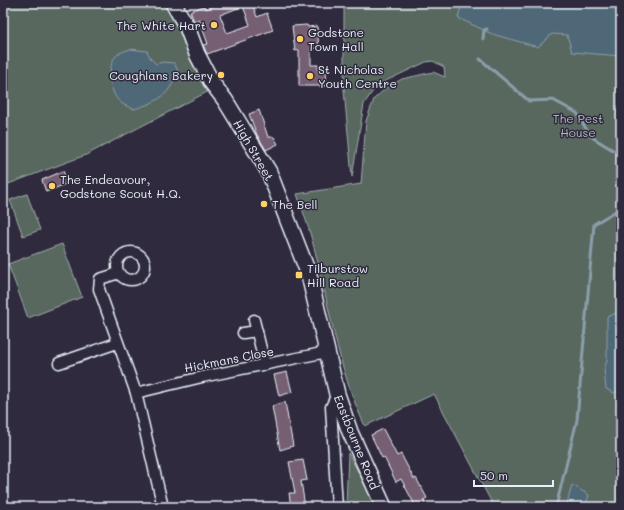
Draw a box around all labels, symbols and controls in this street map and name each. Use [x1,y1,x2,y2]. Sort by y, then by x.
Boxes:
place label: The White Hart [116,17,206,33]
marker: The White Hart [209,20,219,30]
place label: Godstone Town Hall [308,24,364,54]
marker: Godstone Town Hall [295,34,305,44]
place label: St Nicholas Youth Centre [318,61,397,91]
place label: Coughlans Bakery [109,67,213,83]
marker: Coughlans Bakery [216,70,226,80]
marker: St Nicholas Youth Centre [305,71,315,81]
park label: The Pest House [553,110,603,140]
street label: High Street [230,117,278,183]
place label: The Endeavour, Godstone Scout H.Q. [60,171,181,201]
marker: The Endeavour, Godstone Scout H.Q. [47,181,57,191]
place label: The Bell [272,196,318,212]
marker: The Bell [259,199,269,209]
place label: Tilburstow Hill Road [307,260,368,290]
marker: Tilburstow Hill Road [294,270,304,280]
street label: Hickmans Close [183,342,275,376]
street label: Eastbourne Road [331,392,383,492]
scale bar [474,462,553,488]
text: 50 m [480,467,508,483]

